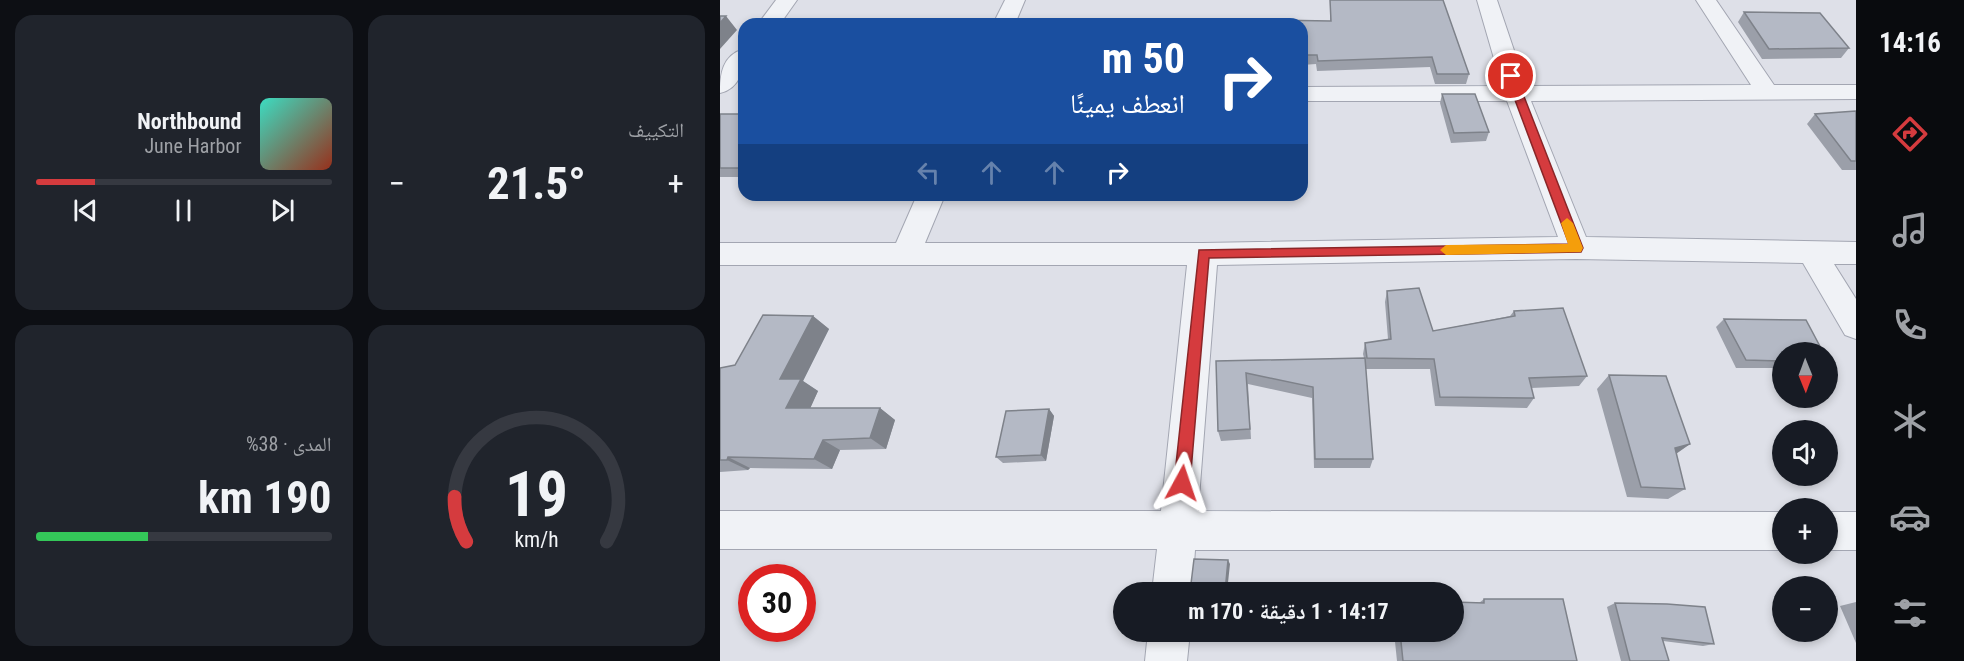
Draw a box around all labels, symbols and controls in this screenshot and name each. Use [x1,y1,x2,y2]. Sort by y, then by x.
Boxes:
text: 14:16 [1879,27,1941,59]
text: 50 m [1102,34,1185,83]
icon: right [1206,42,1284,120]
pin [1485,50,1536,101]
icon: arrive [1494,59,1527,92]
text: انعطف يمينًا [1070,88,1185,120]
text: Northbound [137,109,242,134]
icon: directions [1889,113,1931,155]
text: التكييف [628,118,684,142]
text: June Harbor [144,134,242,158]
icon: left [912,156,945,189]
icon: ahead [975,156,1008,189]
icon: ahead [1038,156,1071,189]
icon: right [1101,156,1134,189]
text: 21.5° [487,157,586,210]
text: − [389,164,405,203]
text: + [668,164,684,203]
icon: previous [69,194,102,227]
icon: pause [167,194,200,227]
icon: next [266,194,299,227]
icon: music [1889,209,1931,251]
icon: phone [1889,304,1931,346]
north arrow [1772,342,1838,408]
map controls [1772,342,1838,642]
icon: climate [1889,400,1931,442]
button: sound [1772,420,1838,486]
text: المدى · 38% [246,432,332,456]
position arrow [1150,451,1214,515]
text: 19 [505,458,568,531]
text: 190 km [198,471,332,524]
icon: car [1889,496,1931,538]
button: + [1772,498,1838,564]
text: km/h [514,528,558,553]
speed limit sign: 30 [738,564,816,642]
button: − [1772,576,1838,642]
icon: filters [1889,592,1931,634]
text: 14:17 · 1 دقيقة · 170 m [1188,599,1389,624]

